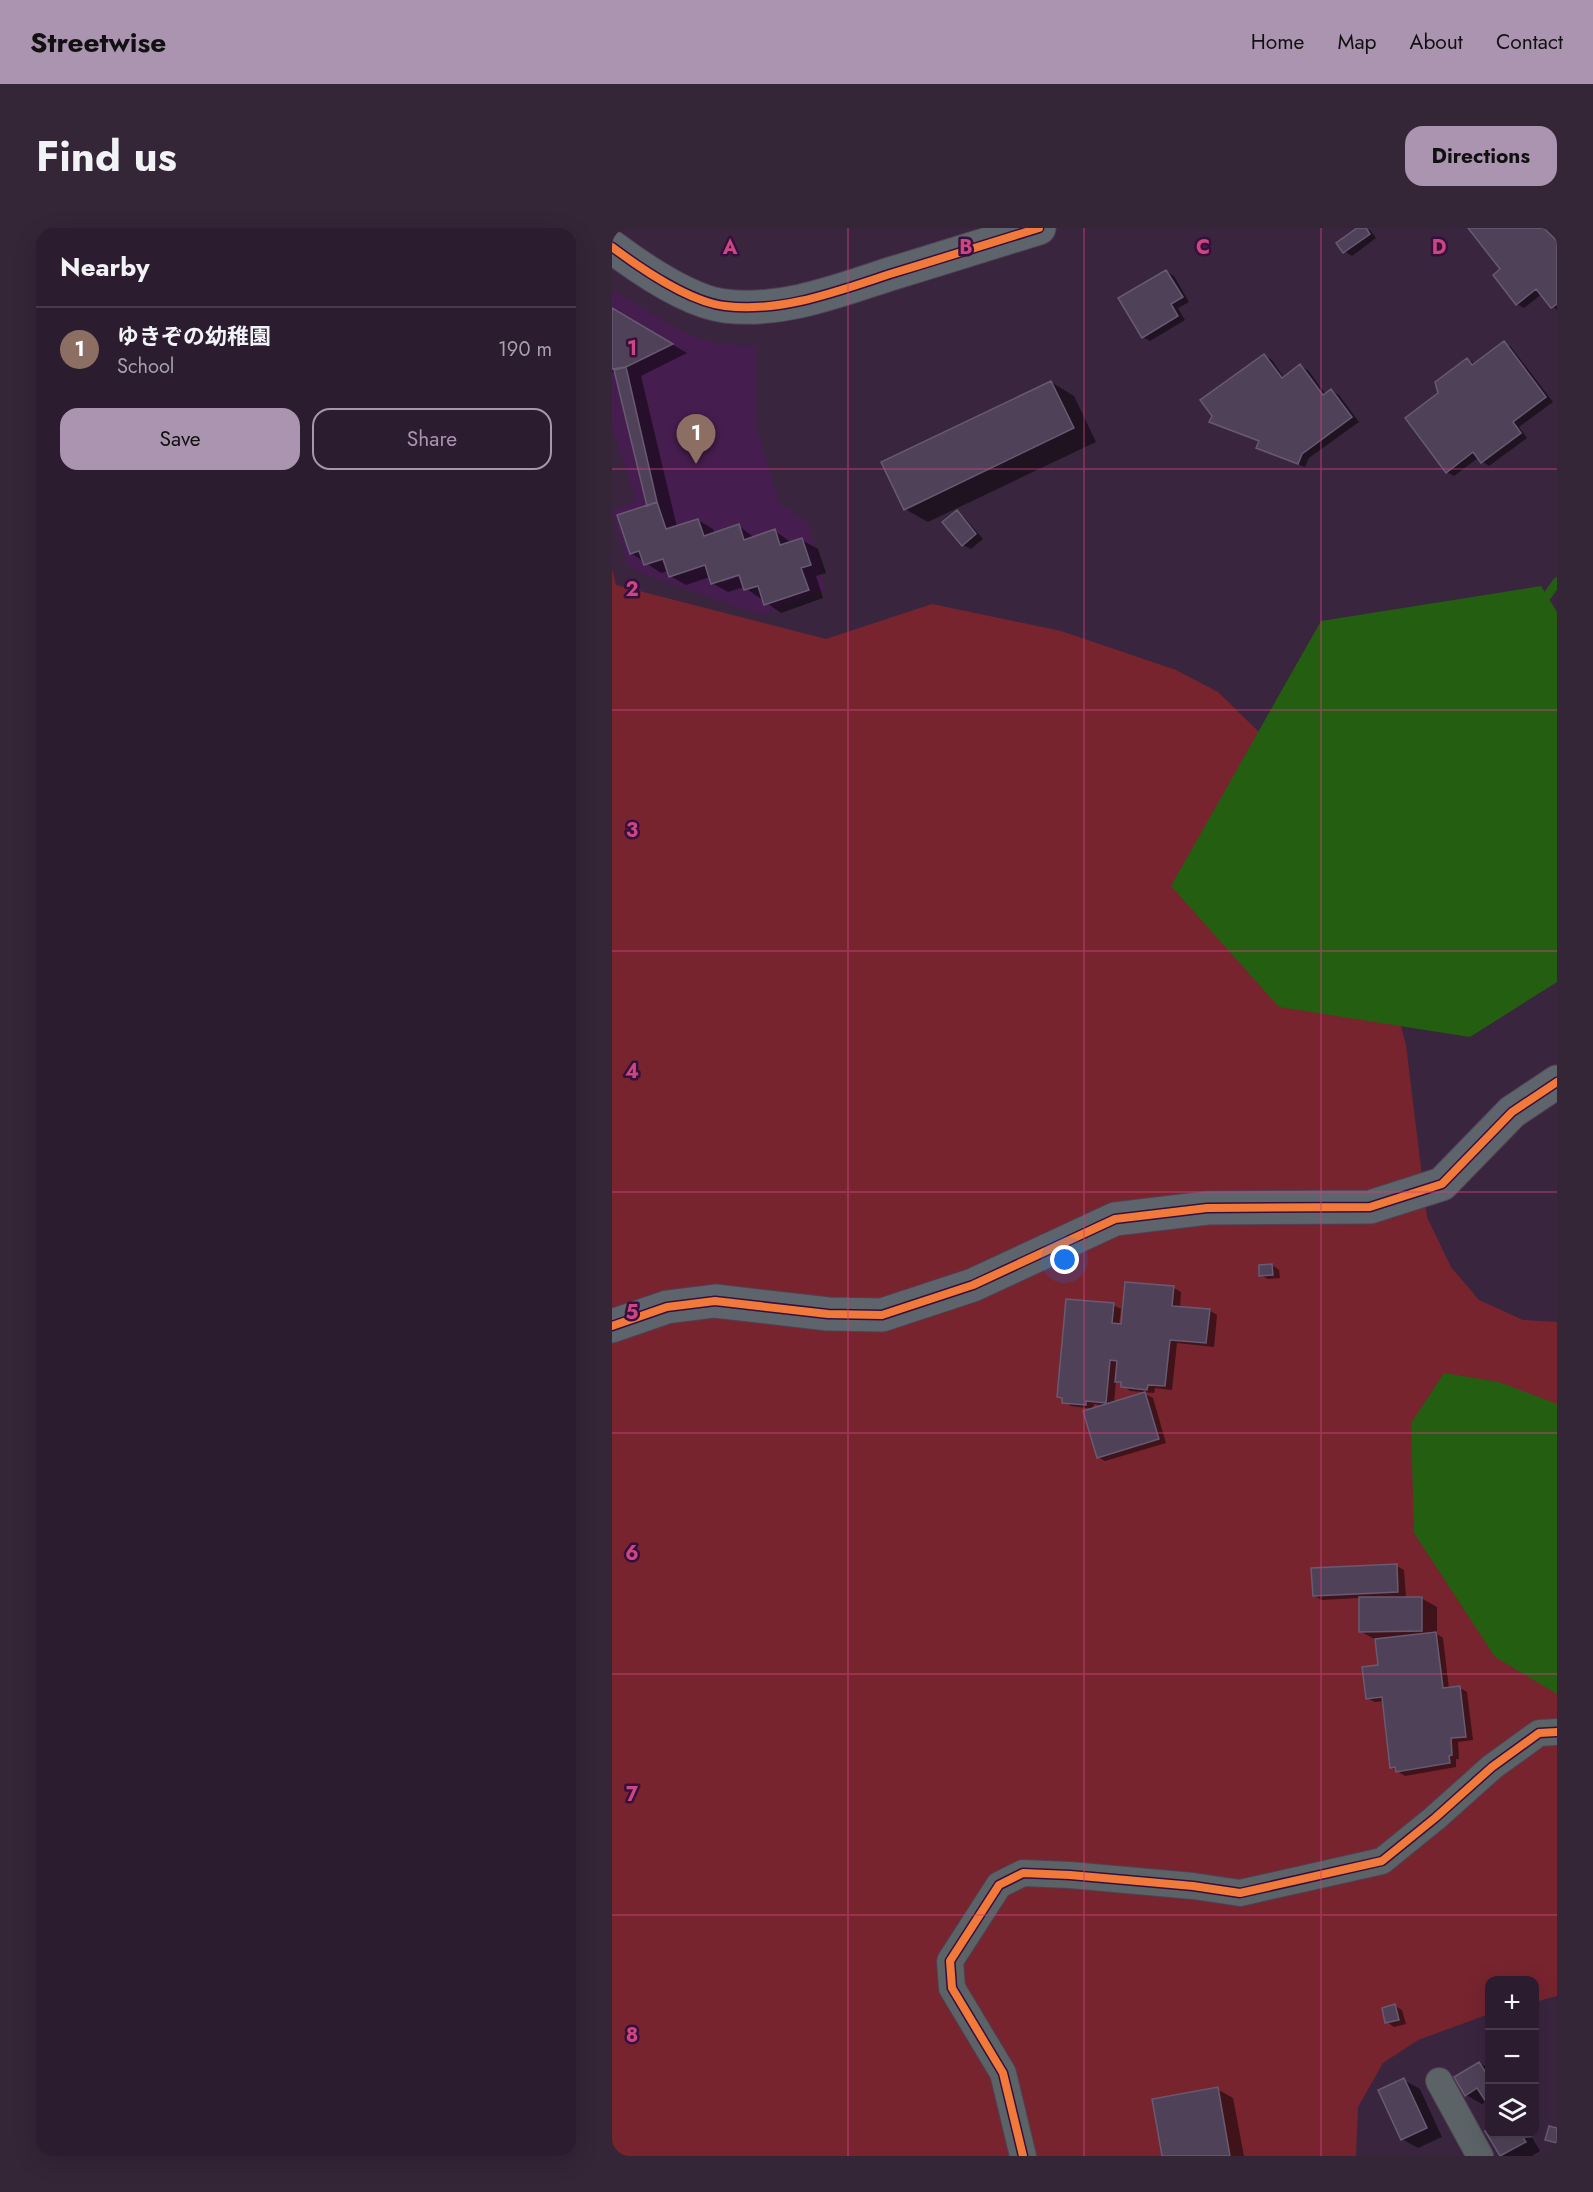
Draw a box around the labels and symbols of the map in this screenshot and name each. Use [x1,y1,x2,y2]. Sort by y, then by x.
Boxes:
text: A [722,233,738,262]
text: B [959,233,973,262]
text: C [1196,233,1210,262]
text: D [1432,233,1446,262]
text: 1 [627,334,637,363]
pin: 1 [676,414,716,464]
text: 2 [625,575,639,604]
text: 3 [626,816,638,845]
text: 4 [625,1057,639,1086]
your location [1050,1245,1079,1274]
text: 5 [626,1298,639,1327]
text: 6 [625,1539,639,1568]
text: 7 [626,1780,639,1809]
text: 8 [626,2021,638,2050]

